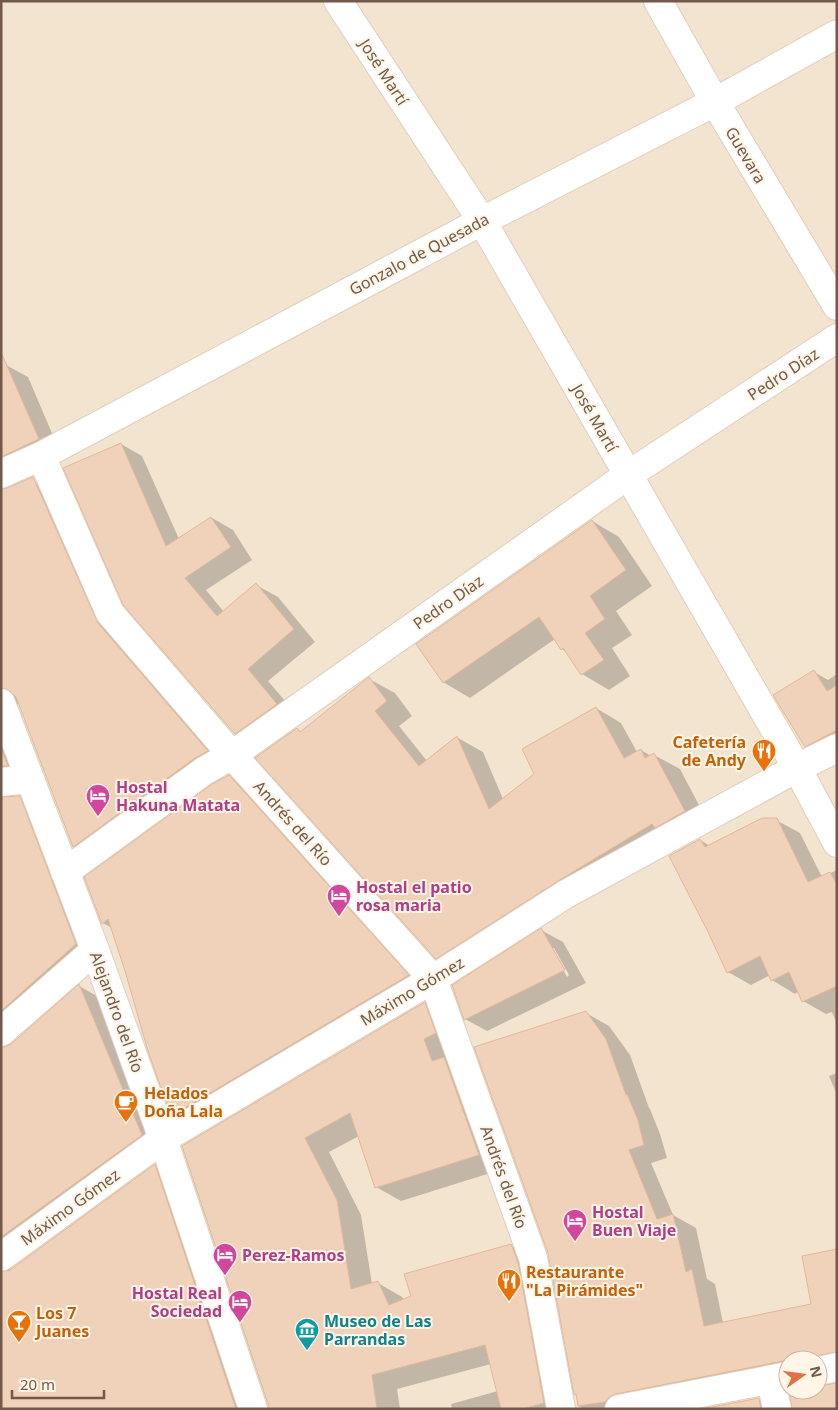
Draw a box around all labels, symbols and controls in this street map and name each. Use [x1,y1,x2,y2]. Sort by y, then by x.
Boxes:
street label: José Martí [353,33,414,110]
street label: Guevara [720,123,772,187]
street label: Gonzalo de Quesada [345,208,493,300]
street label: Pedro Díaz [743,343,823,405]
street label: José Martí [566,378,624,457]
street label: Pedro Díaz [409,570,487,634]
place label: Cafetería de Andy [672,731,747,771]
restaurant icon: Cafetería de Andy [751,738,777,772]
place label: Hostal Hakuna Matata [116,776,240,816]
street label: Andrés del Río [249,776,337,870]
hotel icon: Hostal Hakuna Matata [85,783,111,817]
place label: Hostal el patio rosa maria [356,876,472,916]
hotel icon: Hostal el patio rosa maria [326,883,352,917]
street label: Alejandro del Río [85,948,149,1076]
street label: Máximo Gómez [356,951,468,1031]
place label: Helados Doña Lala [144,1082,223,1122]
cafe icon: Helados Doña Lala [113,1089,139,1123]
street label: Andrés del Río [475,1122,533,1232]
street label: Máximo Gómez [16,1164,124,1250]
place label: Hostal Buen Viaje [592,1201,676,1241]
hotel icon: Hostal Buen Viaje [562,1208,588,1242]
hotel icon: Perez-Ramos [212,1242,238,1276]
place label: Perez-Ramos [242,1244,344,1266]
place label: Restaurante "La Pirámides" [526,1261,643,1301]
restaurant icon: Restaurante "La Pirámides" [496,1268,522,1302]
place label: Hostal Real Sociedad [132,1282,222,1322]
hotel icon: Hostal Real Sociedad [227,1289,253,1323]
place label: Los 7 Juanes [34,1302,89,1342]
bar icon: Los 7 Juanes [6,1309,32,1343]
place label: Museo de Las Parrandas [324,1310,432,1350]
museum icon: Museo de Las Parrandas [294,1317,320,1351]
north arrow [778,1350,828,1400]
text: N [806,1364,827,1380]
scale bar [12,1368,105,1400]
text: 20 m [20,1374,55,1394]

